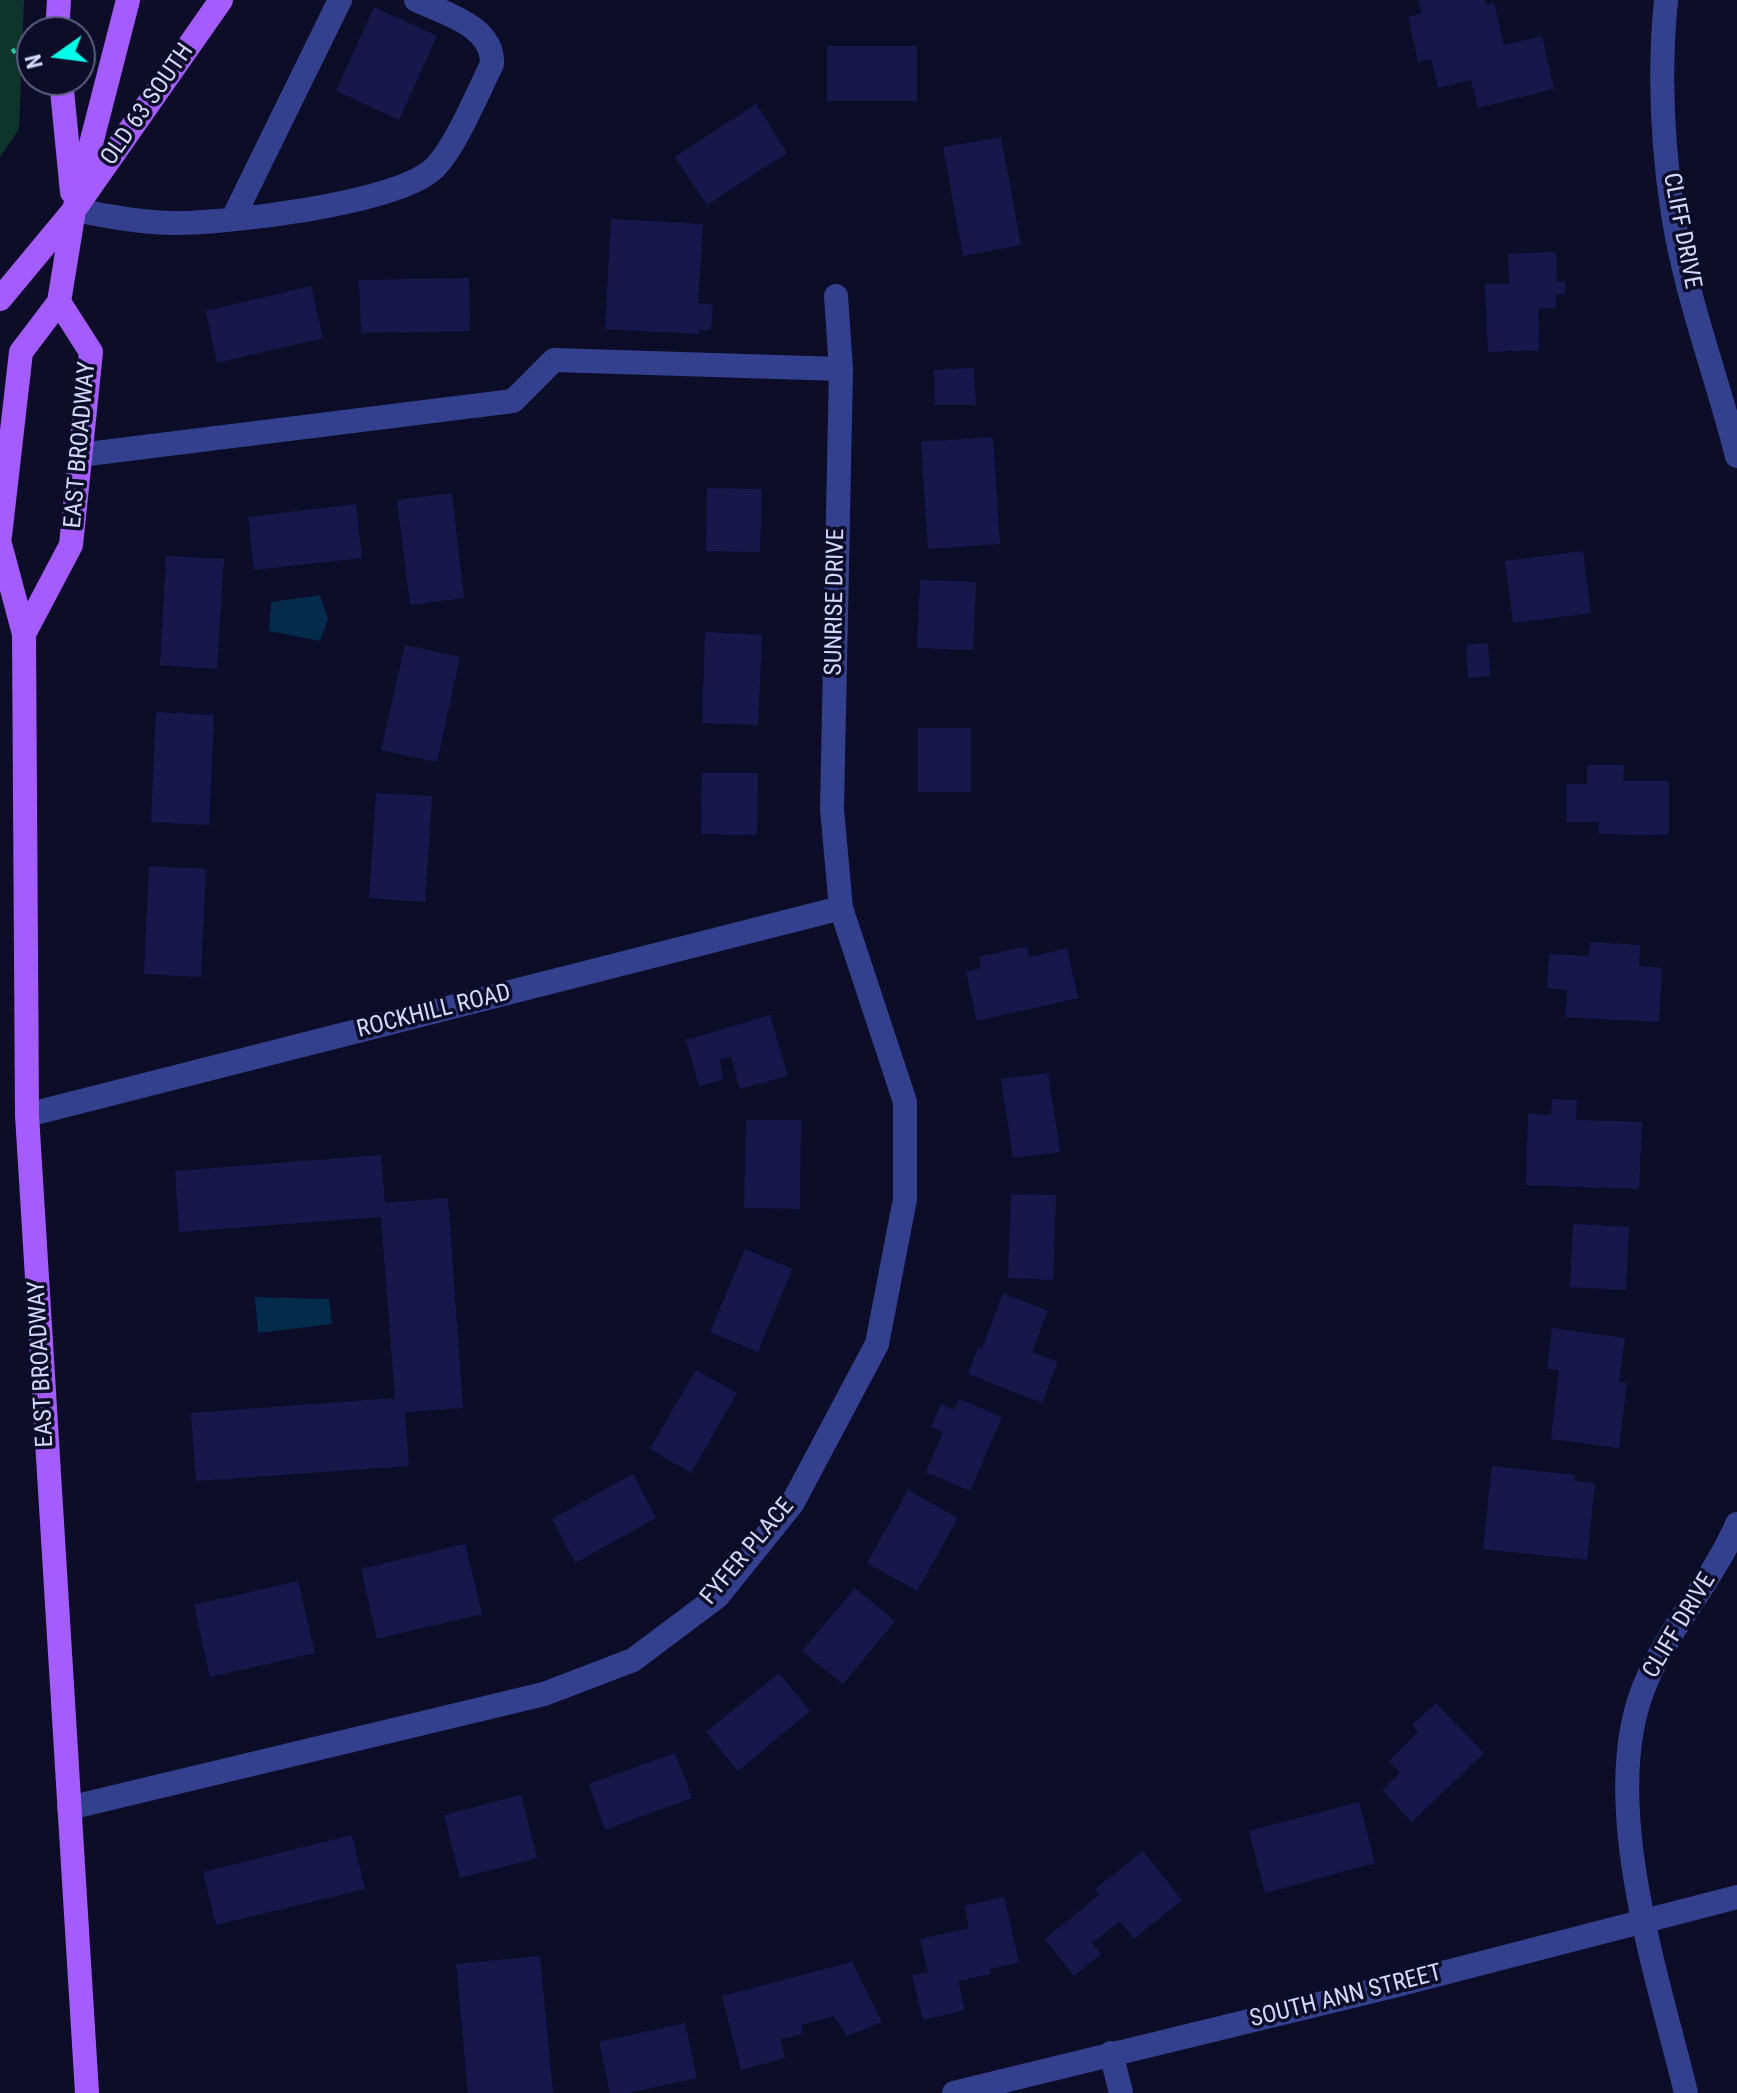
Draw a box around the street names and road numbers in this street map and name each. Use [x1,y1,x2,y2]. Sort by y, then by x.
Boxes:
street label: OLD 63 SOUTH [95,39,201,171]
street label: CLIFF DRIVE [1656,171,1706,291]
street label: EAST BROADWAY [59,361,103,529]
street label: SUNRISE DRIVE [820,528,852,676]
street label: ROCKHILL ROAD [354,979,514,1045]
street label: EAST BROADWAY [23,1280,61,1448]
street label: FYFER PLACE [695,1493,801,1611]
street label: CLIFF DRIVE [1637,1568,1723,1684]
street label: SOUTH ANN STREET [1247,1959,1445,2035]

